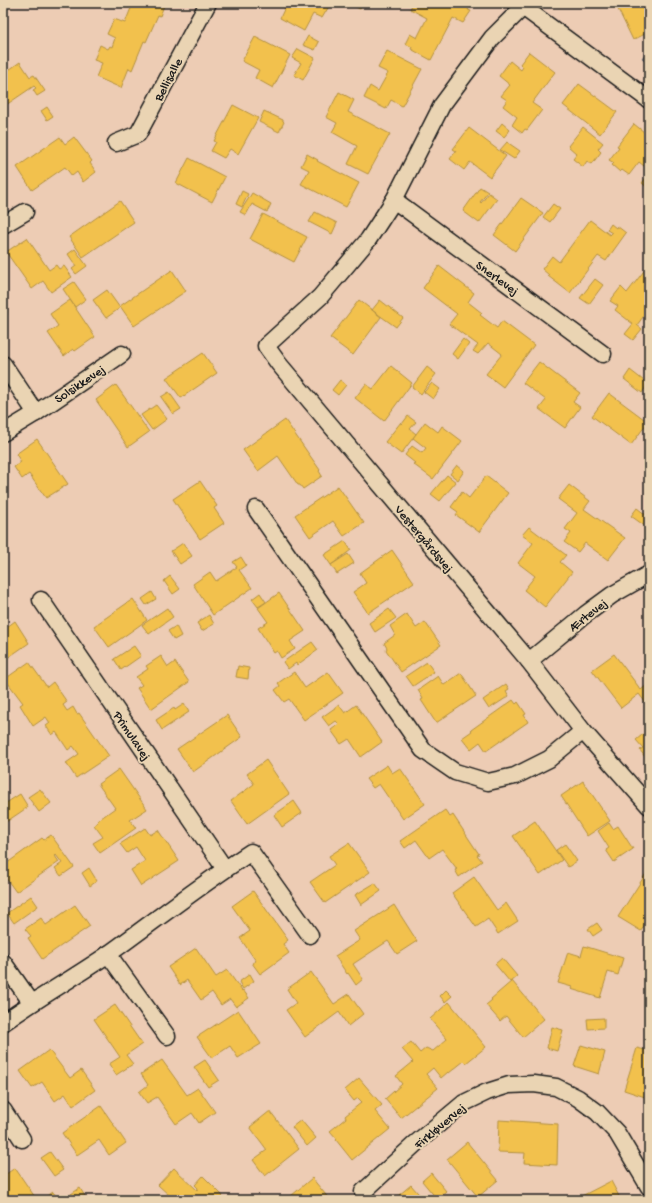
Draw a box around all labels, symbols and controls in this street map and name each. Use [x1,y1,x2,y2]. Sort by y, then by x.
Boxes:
street label: Bellisalle [151,56,187,105]
street label: Snerlevej [472,258,521,300]
street label: Solsikkevej [52,363,109,407]
street label: Vestergårdsvej [390,502,456,576]
street label: Ærtevej [566,596,611,636]
street label: Primulavej [108,708,153,764]
street label: Firkløvervej [411,1101,469,1153]

